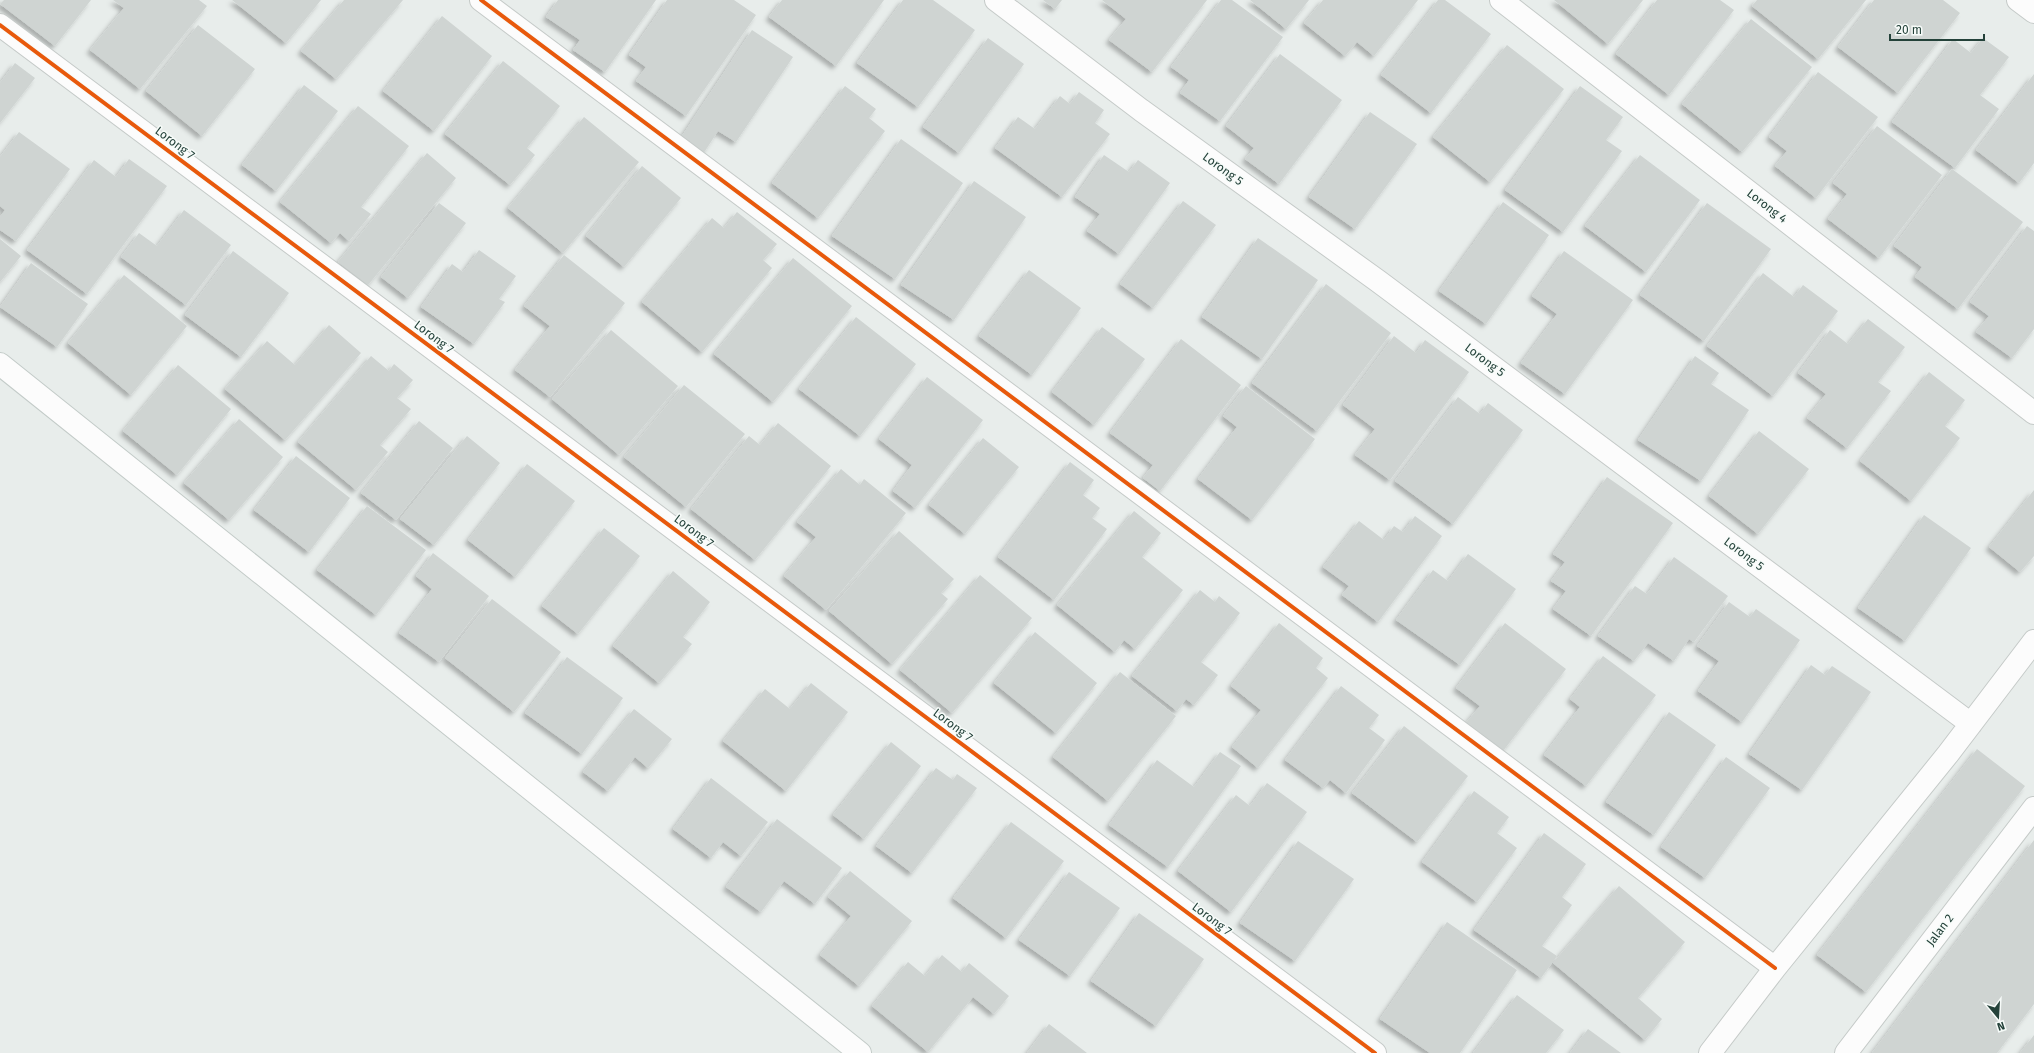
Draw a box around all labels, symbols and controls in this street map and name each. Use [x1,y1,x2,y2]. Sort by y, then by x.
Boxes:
scale bar [1890,16,1984,42]
text: 20 m [1896,23,1922,37]
street label: Lorong 7 [153,124,197,162]
street label: Lorong 5 [1200,150,1246,188]
street label: Lorong 4 [1744,186,1790,226]
street label: Lorong 7 [412,318,456,356]
street label: Lorong 5 [1462,340,1508,380]
street label: Lorong 7 [672,512,716,550]
street label: Lorong 5 [1721,534,1767,574]
street label: Lorong 7 [931,706,975,744]
street label: Lorong 7 [1190,900,1234,938]
street label: Jalan 2 [1924,911,1957,949]
north arrow [1978,997,2018,1037]
text: N [1995,1019,2006,1033]

